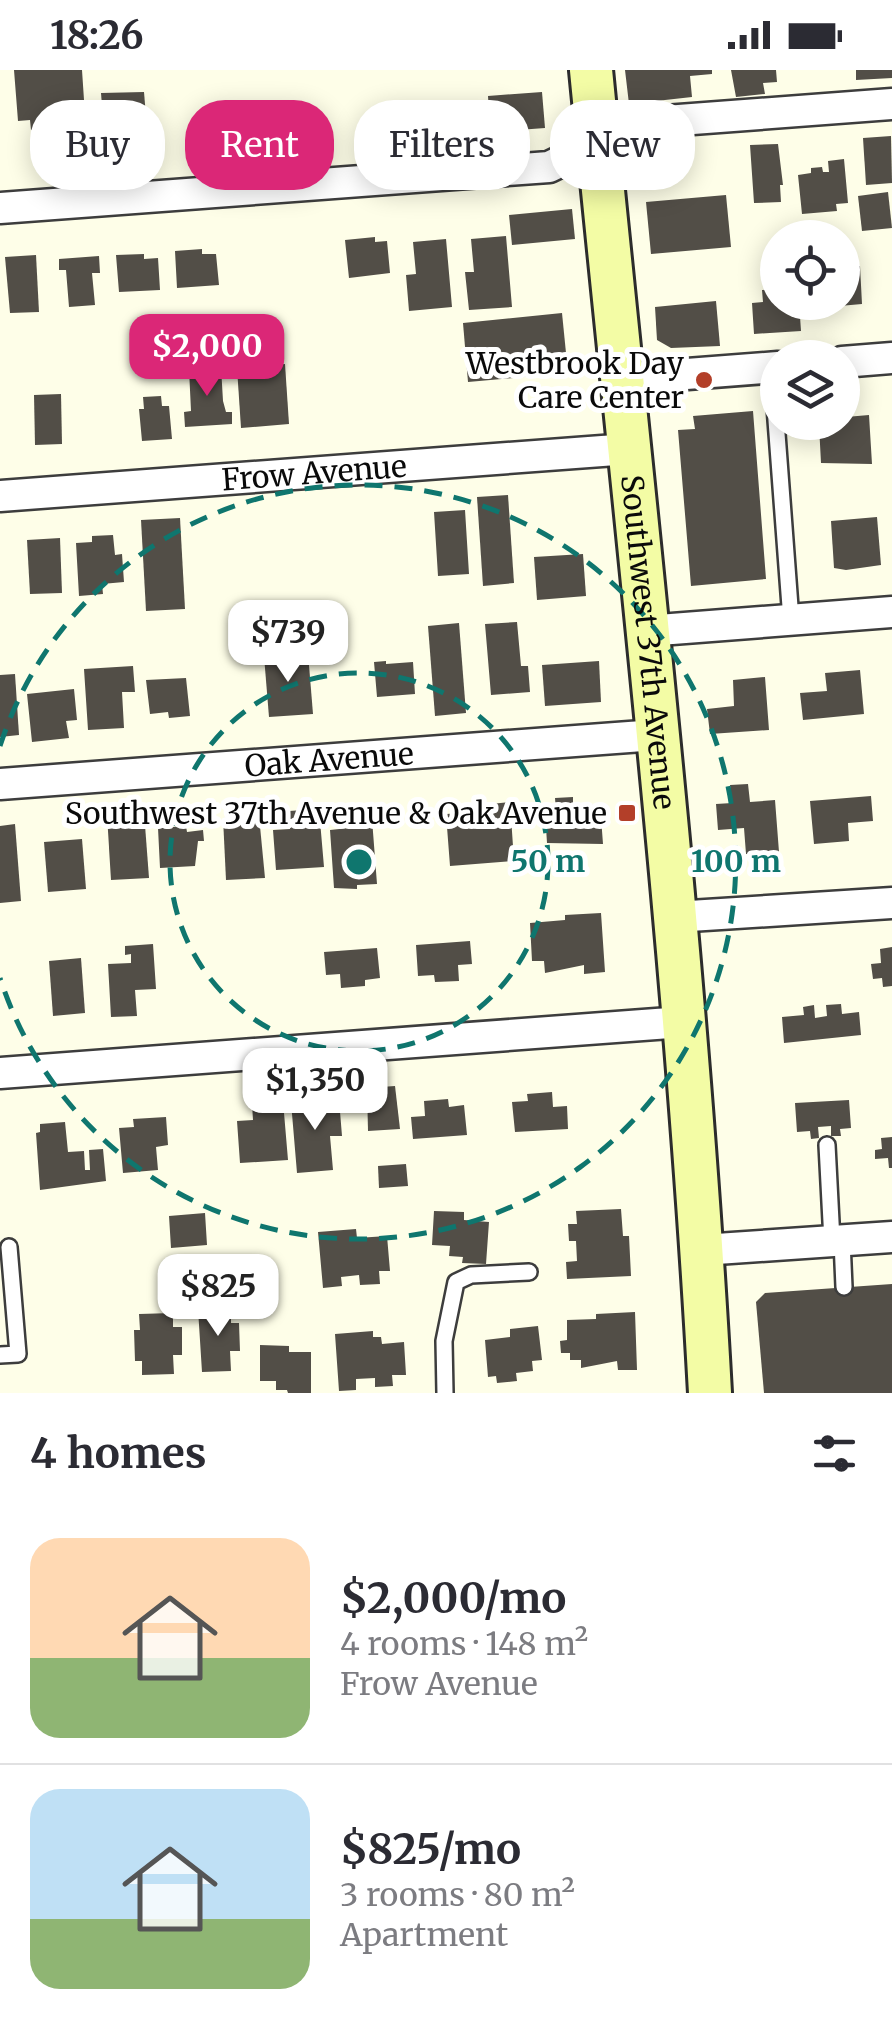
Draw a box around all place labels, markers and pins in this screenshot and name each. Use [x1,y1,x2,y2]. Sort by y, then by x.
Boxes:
pin: $2,000 [126,314,288,399]
place label: Westbrook Day Care Center [465,344,685,416]
marker: Westbrook Day Care Center [693,369,715,391]
pin: $739 [229,600,347,685]
place label: Southwest 37th Avenue & Oak Avenue [65,794,607,832]
marker: Southwest 37th Avenue & Oak Avenue [616,802,638,824]
centre of rings [341,844,377,880]
pin: $1,350 [234,1048,396,1133]
pin: $825 [159,1254,277,1339]

